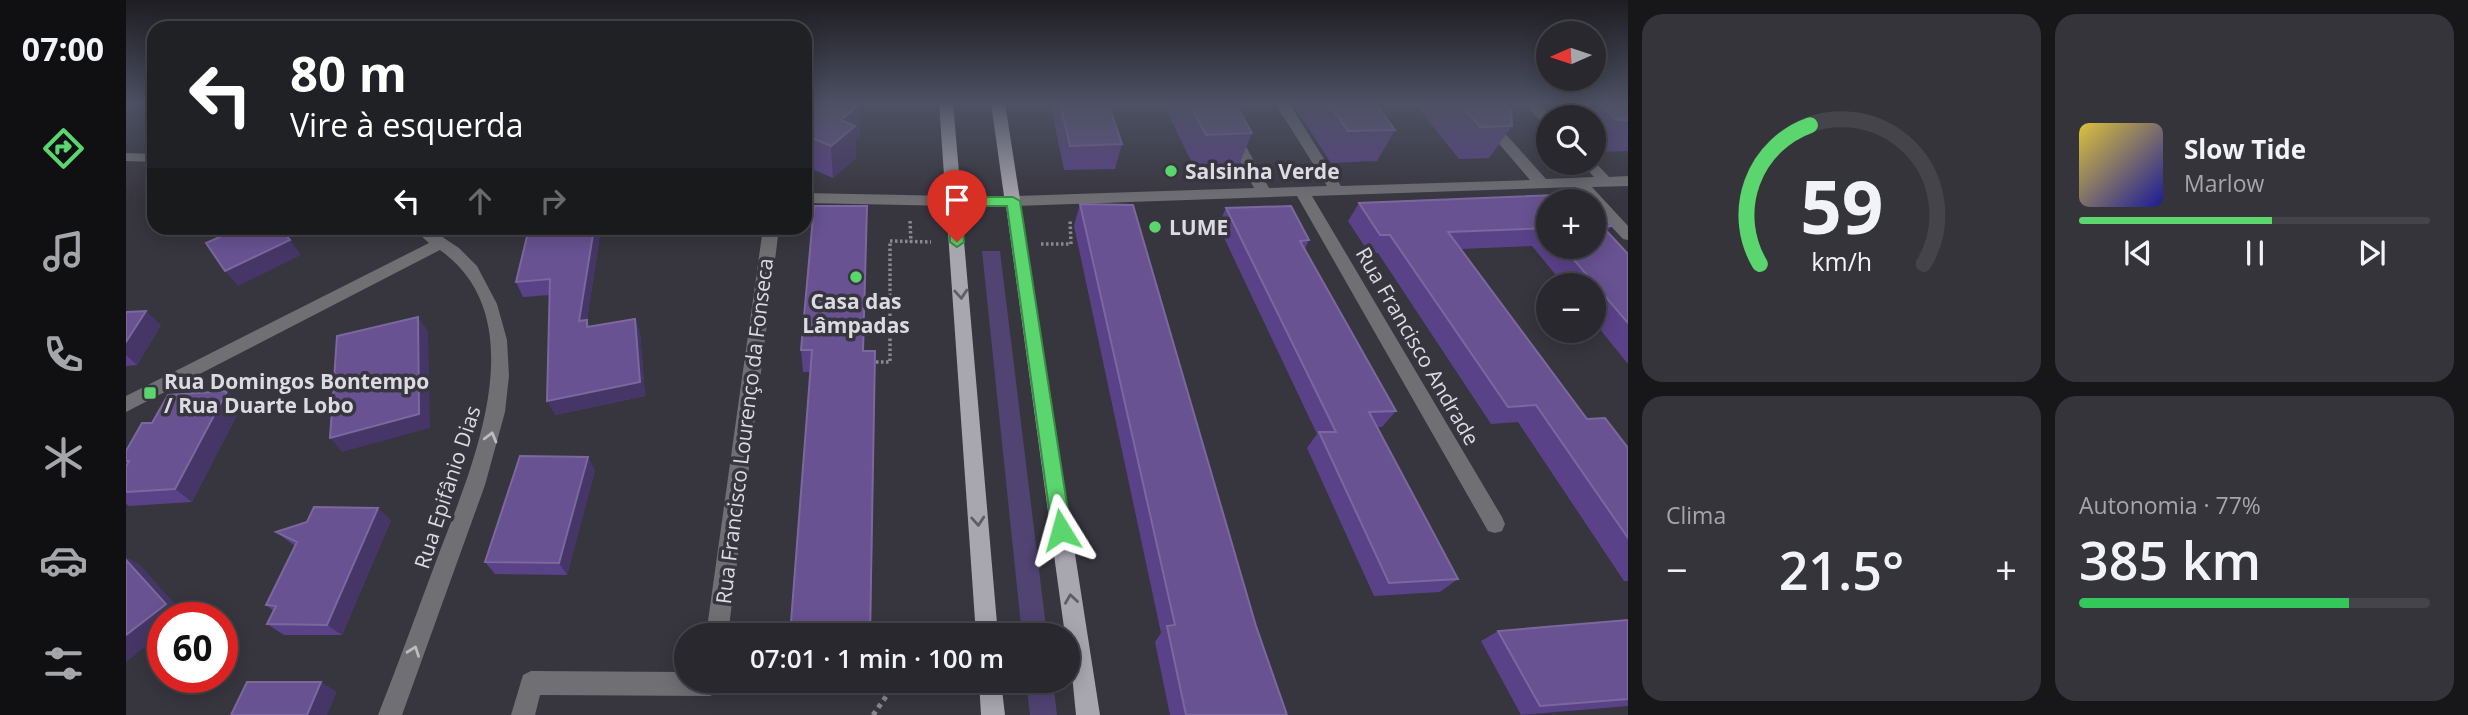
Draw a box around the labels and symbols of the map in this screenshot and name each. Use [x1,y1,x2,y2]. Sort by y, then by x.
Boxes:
north arrow [1536,21,1606,91]
place label: Salsinha Verde [1185,157,1340,185]
marker: Salsinha Verde [1163,163,1179,179]
pin [927,170,987,242]
place label: LUME [1169,213,1228,241]
marker: LUME [1147,219,1163,235]
street label: Rua Francisco Andrade [1350,242,1486,450]
street label: Rua Francisco Lourenço da Fonseca [709,257,779,605]
marker: Casa das Lâmpadas [848,269,864,285]
place label: Casa das Lâmpadas [802,287,910,339]
one-way arrow [953,289,968,300]
place label: Rua Domingos Bontempo / Rua Duarte Lobo [164,367,429,419]
marker: Rua Domingos Bontempo / Rua Duarte Lobo [142,385,158,401]
street label: Rua Epifânio Dias [407,402,487,572]
one-way arrow [483,431,497,443]
position arrow [1024,493,1098,567]
one-way arrow [970,516,985,527]
one-way arrow [1064,593,1079,605]
speed limit sign: 60 [147,602,238,693]
one-way arrow [406,645,420,657]

